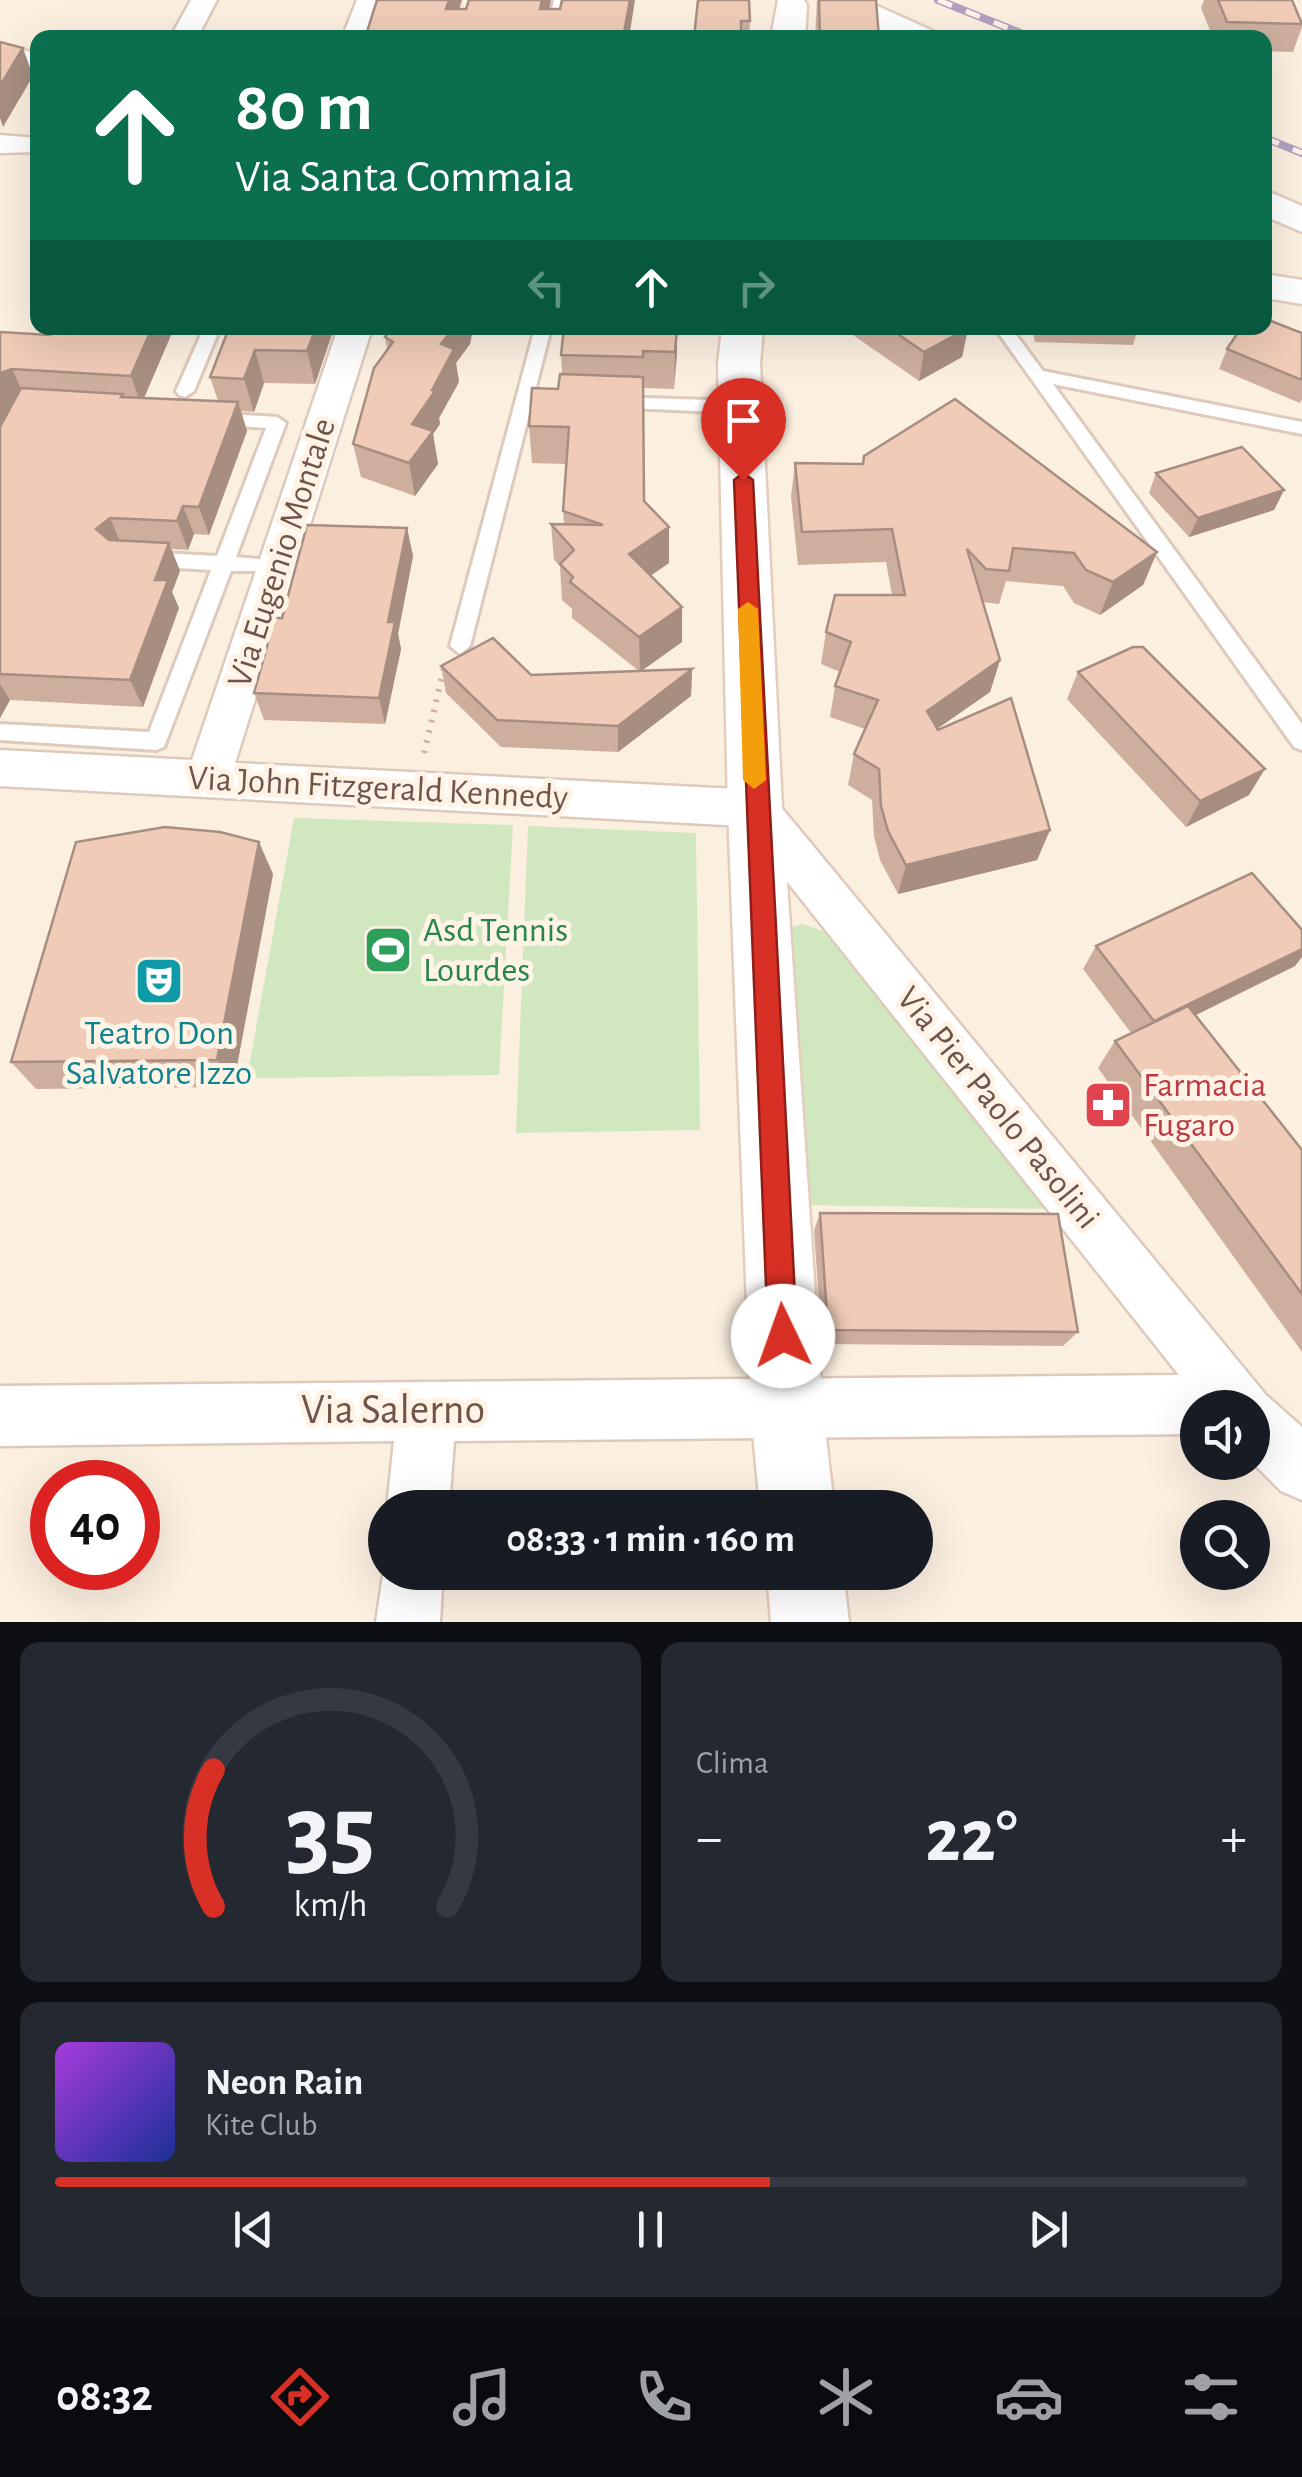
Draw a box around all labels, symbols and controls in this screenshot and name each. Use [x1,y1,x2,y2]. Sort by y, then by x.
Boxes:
icon: ahead [70,70,200,200]
text: 80 m [235,73,373,143]
text: Via Santa Commaia [235,155,574,200]
icon: left [519,260,574,315]
icon: ahead [624,260,679,315]
icon: right [729,260,784,315]
pin [701,378,786,481]
icon: arrive [716,393,771,448]
street label: Via Eugenio Montale [222,414,342,692]
street label: Via John Fitzgerald Kennedy [187,761,569,815]
place label: Asd Tennis Lourdes [423,913,568,988]
sports icon: Asd Tennis Lourdes [362,924,414,976]
theatre icon: Teatro Don Salvatore Izzo [133,955,185,1007]
street label: Via Pier Paolo Pasolini [890,981,1106,1235]
place label: Teatro Don Salvatore Izzo [66,1016,252,1091]
place label: Farmacia Fugaro [1143,1068,1267,1143]
pharmacy icon: Farmacia Fugaro [1082,1079,1134,1131]
position arrow [731,1284,835,1388]
street label: Via Salerno [301,1389,485,1431]
map controls [1180,1390,1270,1590]
button: sound [1180,1390,1270,1480]
speed limit sign: 40 [30,1460,160,1590]
button: search [1180,1500,1270,1590]
text: 08:33 · 1 min · 160 m [506,1521,795,1559]
text: Clima [696,1747,769,1779]
text: 35 [286,1781,375,1885]
text: 22° [925,1800,1018,1875]
text: − [696,1811,722,1866]
text: + [1221,1811,1247,1866]
text: km/h [294,1887,367,1923]
text: Neon Rain [205,2064,363,2102]
text: Kite Club [205,2109,317,2141]
icon: previous [226,2202,281,2257]
icon: pause [623,2202,678,2257]
icon: next [1021,2202,1076,2257]
icon: directions [265,2362,335,2432]
icon: music [447,2362,517,2432]
icon: phone [629,2362,699,2432]
icon: climate [811,2362,881,2432]
icon: car [994,2362,1064,2432]
icon: filters [1176,2362,1246,2432]
text: 08:32 [56,2374,153,2419]

